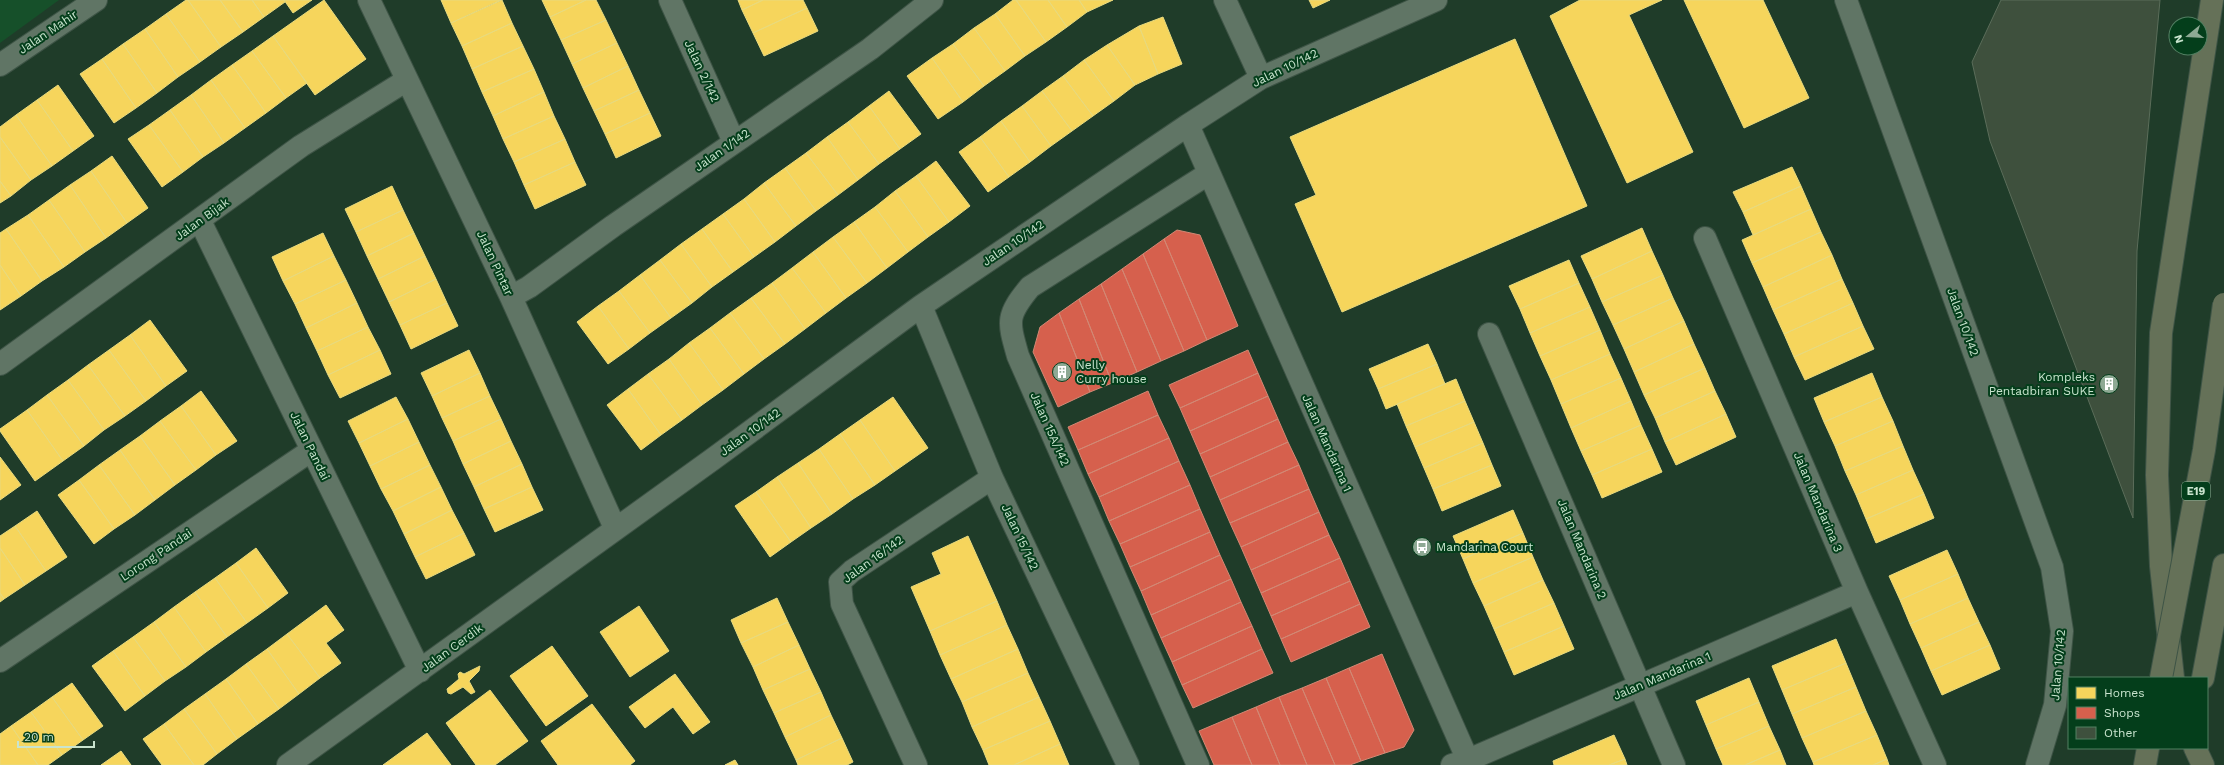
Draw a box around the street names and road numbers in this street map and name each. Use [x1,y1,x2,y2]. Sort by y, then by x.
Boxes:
street label: Jalan Mahir [16,7,80,57]
street label: Jalan 2/142 [682,38,722,104]
street label: Jalan 10/142 [1250,46,1320,90]
street label: Jalan 1/142 [692,126,752,174]
street label: Jalan Bijak [172,195,232,243]
street label: Jalan 10/142 [980,217,1046,269]
street label: Jalan Pintar [474,228,516,298]
street label: Jalan 10/142 [1944,286,1982,358]
street label: Jalan 15A/142 [1028,390,1072,468]
street label: Jalan Mandarina 1 [1299,392,1355,494]
street label: Jalan 10/142 [717,405,783,459]
street label: Jalan Pandai [287,409,333,483]
street label: Jalan Mandarina 3 [1791,450,1845,554]
road number: E19 [2182,482,2210,500]
street label: Jalan Mandarina 2 [1555,497,1609,601]
street label: Jalan 15/142 [999,502,1041,572]
street label: Lorong Pandai [118,526,194,584]
street label: Jalan 16/142 [840,532,906,586]
street label: Jalan Cerdik [418,621,486,675]
street label: Jalan 10/142 [2048,629,2068,701]
street label: Jalan Mandarina 1 [1611,649,1713,703]

